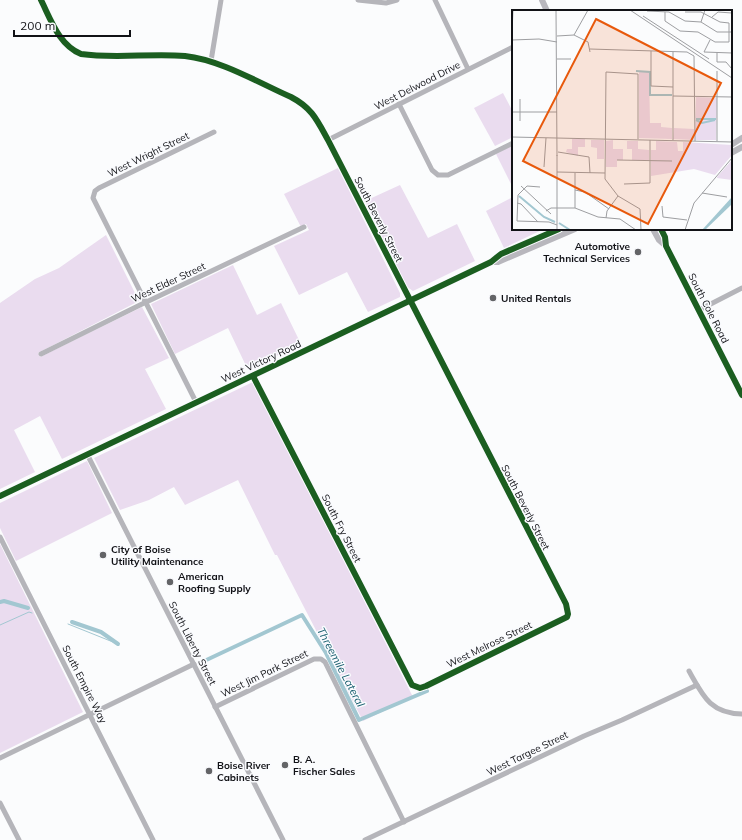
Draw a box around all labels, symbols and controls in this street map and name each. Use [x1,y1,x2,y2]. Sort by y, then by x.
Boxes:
inset map [512,10,732,230]
scale bar [14,12,130,38]
text: 200 m [20,18,55,33]
street label: West Delwood Drive [372,58,463,113]
street label: West Wright Street [105,129,192,180]
street label: South Beverly Street [351,174,406,265]
place label: Automotive Technical Services [543,240,631,265]
marker: Automotive Technical Services [633,247,643,257]
street label: West Elder Street [129,259,208,305]
street label: South Cole Road [685,271,732,345]
place label: United Rentals [501,292,571,305]
marker: United Rentals [488,293,498,303]
street label: West Victory Road [219,337,303,386]
street label: South Beverly Street [498,462,553,553]
street label: South Fry Street [319,492,365,565]
place label: City of Boise Utility Maintenance [111,543,204,568]
marker: City of Boise Utility Maintenance [98,550,108,560]
place label: American Roofing Supply [178,570,251,595]
marker: American Roofing Supply [165,577,175,587]
street label: South Liberty Street [166,599,219,688]
street label: West Melrose Street [444,618,534,671]
water label: Threemile Lateral [314,625,368,710]
street label: South Empire Way [59,643,110,726]
street label: West Jim Park Street [219,646,310,700]
street label: West Targee Street [484,728,571,779]
place label: B. A. Fischer Sales [293,753,355,778]
place label: Boise River Cabinets [217,759,270,784]
marker: B. A. Fischer Sales [280,760,290,770]
marker: Boise River Cabinets [204,766,214,776]

